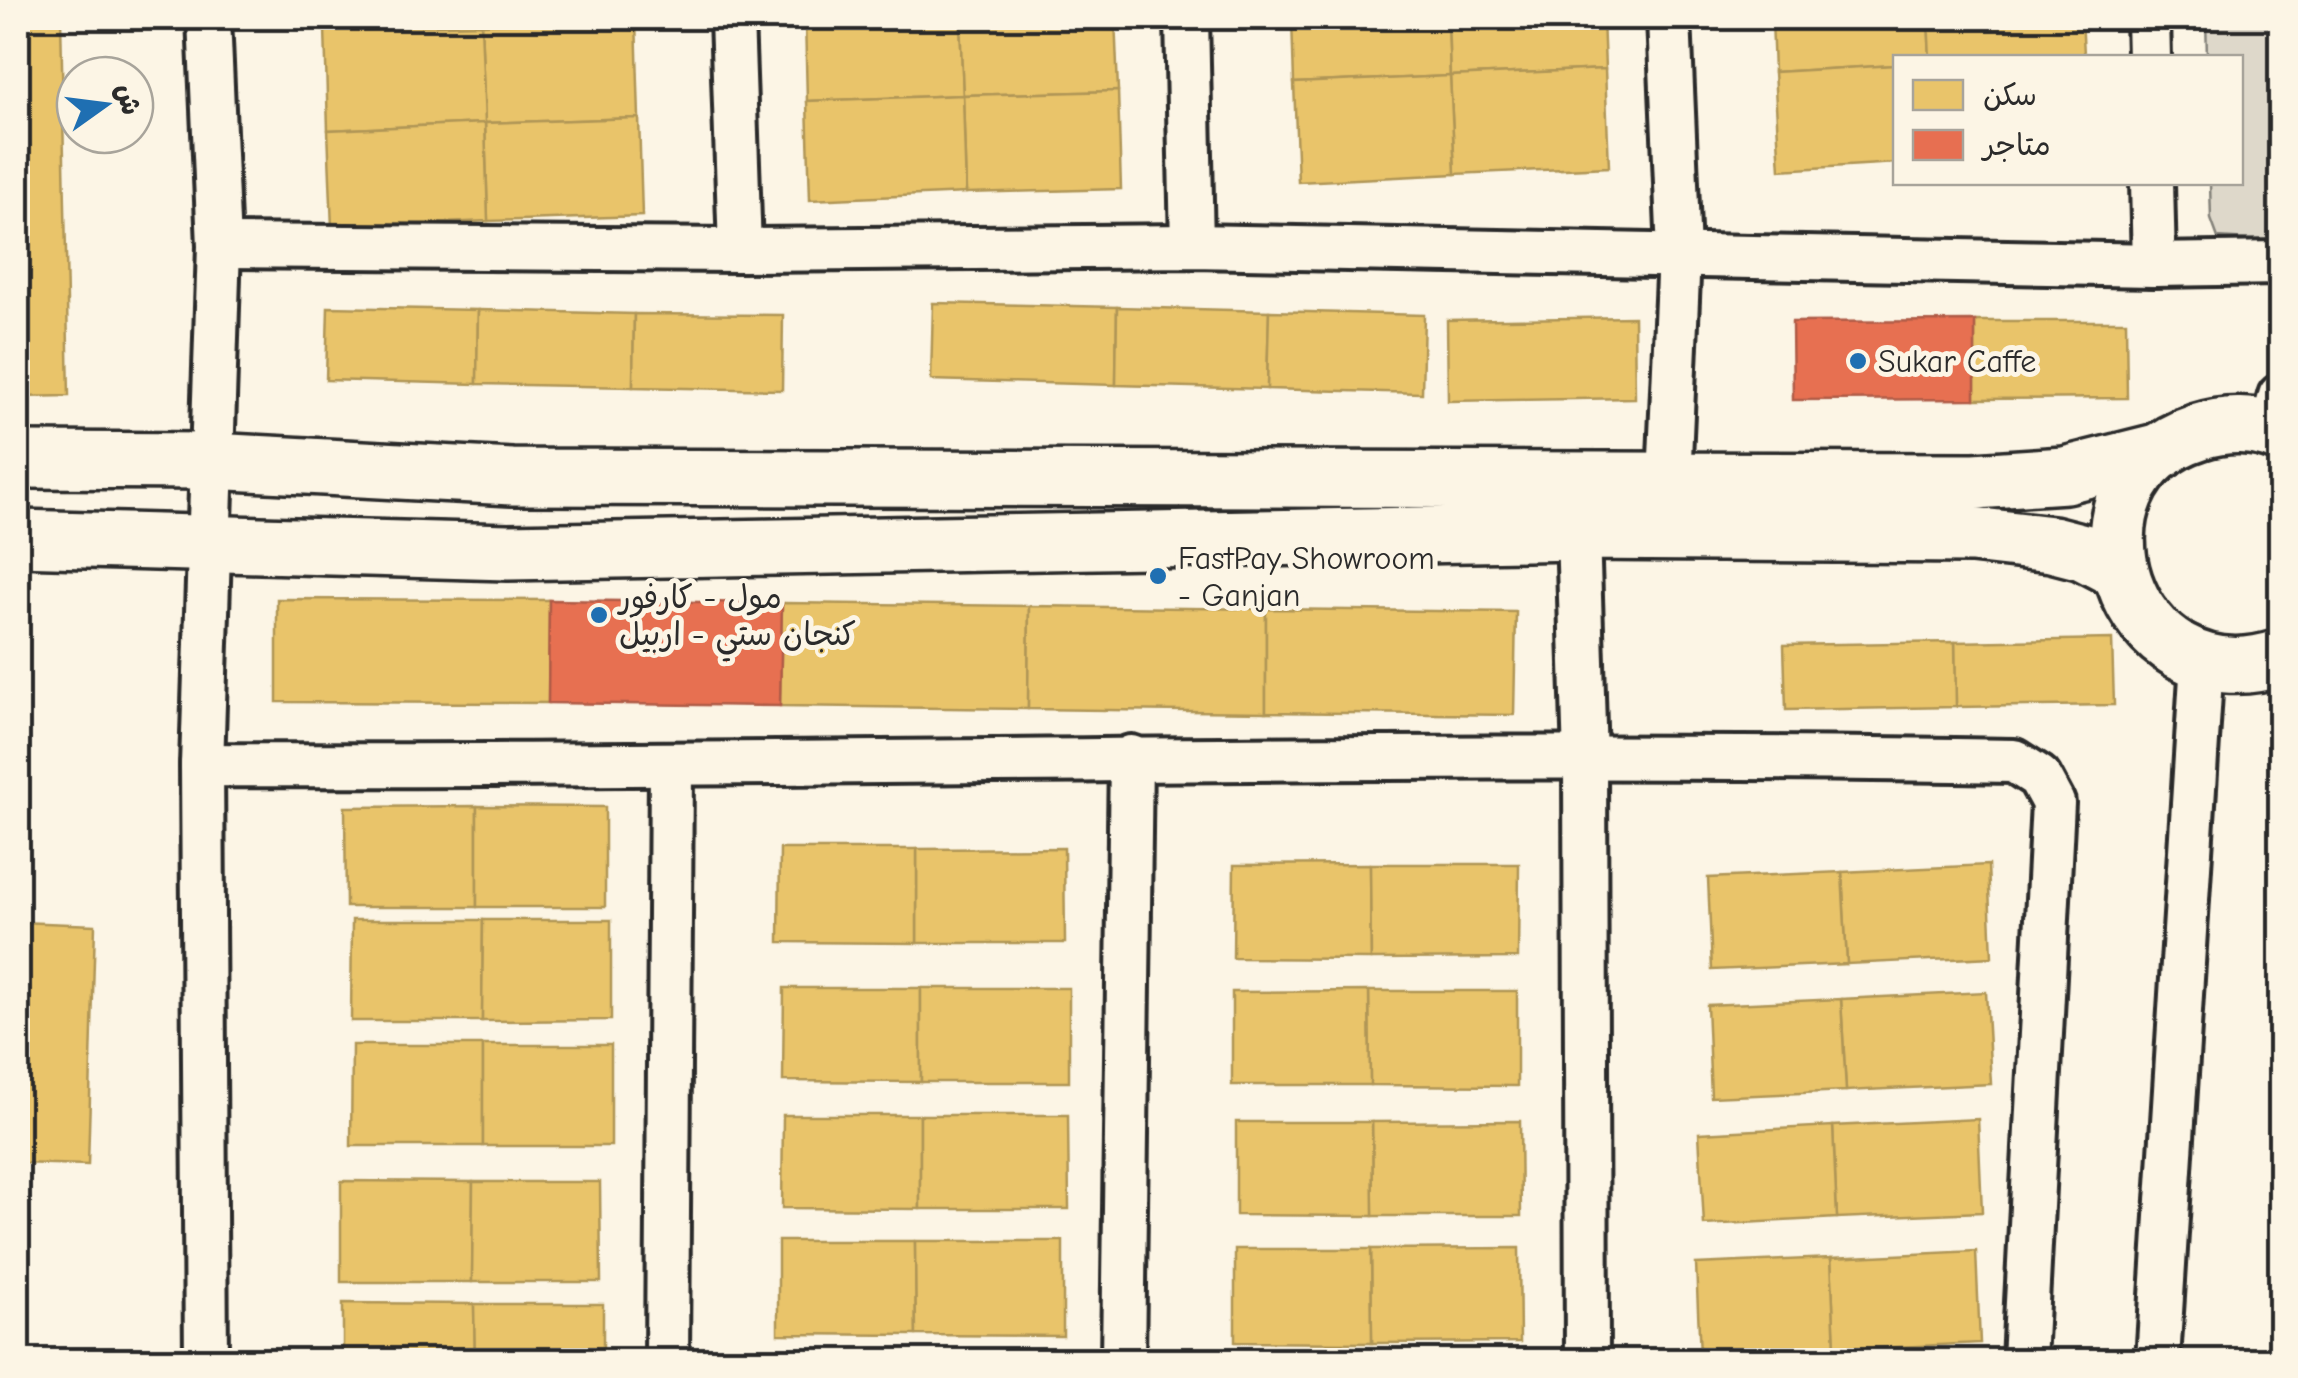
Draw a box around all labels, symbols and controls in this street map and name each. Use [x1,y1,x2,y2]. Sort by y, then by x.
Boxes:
north arrow [55,55,155,155]
legend [1893,55,2243,185]
text: سكن [1983,78,2037,113]
text: ش [109,80,148,118]
text: متاجر [1980,128,2051,163]
place label: Sukar Caffe [1878,343,2036,380]
marker: Sukar Caffe [1847,350,1869,372]
place label: FastPay Showroom - Ganjan [1178,540,1435,614]
marker: FastPay Showroom - Ganjan [1147,565,1169,587]
place label: مول - كارفور كنجان ستي - اربيل [617,579,856,662]
marker: مول - كارفور كنجان ستي - اربيل [588,604,610,626]

